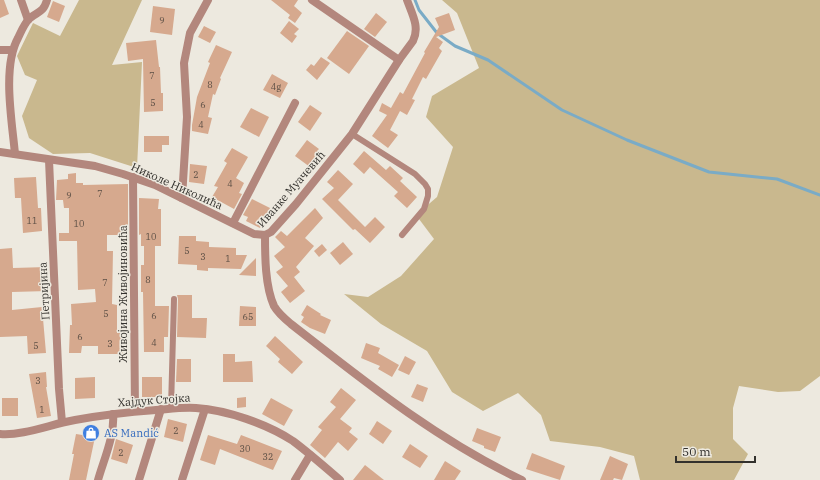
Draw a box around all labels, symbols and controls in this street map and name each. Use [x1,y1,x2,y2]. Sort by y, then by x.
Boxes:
house number: 9 [159,15,165,26]
house number: 7 [149,70,155,81]
house number: 8 [207,79,213,90]
house number: 4g [271,81,281,92]
house number: 5 [150,97,156,108]
house number: 6 [200,99,206,110]
house number: 4 [198,119,204,130]
street label: Иванке Муачевић [254,148,328,230]
street label: Николе Николића [129,160,225,212]
house number: 2 [193,169,199,180]
house number: 4 [227,178,233,189]
house number: 7 [97,188,103,199]
house number: 9 [66,190,72,201]
house number: 11 [27,215,37,226]
house number: 10 [74,218,84,229]
street label: Живојина Живојиновића [116,225,130,363]
house number: 10 [146,231,156,242]
house number: 5 [184,245,190,256]
house number: 3 [200,251,206,262]
house number: 1 [225,253,231,264]
street label: Петријина [35,262,53,320]
house number: 8 [145,274,151,285]
house number: 7 [102,277,108,288]
house number: 5 [103,308,109,319]
house number: 6 [151,310,157,321]
house number: 65 [243,311,253,322]
house number: 6 [77,331,83,342]
house number: 4 [151,337,157,348]
house number: 3 [107,338,113,349]
house number: 5 [33,340,39,351]
house number: 3 [35,375,41,386]
street label: Хајдук Стојка [117,390,191,410]
house number: 1 [39,404,45,415]
shop icon: AS Mandić [81,423,101,443]
house number: 2 [173,425,179,436]
place label: AS Mandić [104,426,159,440]
scale bar [676,438,755,464]
house number: 30 [240,443,250,454]
text: 50 m [682,444,711,459]
house number: 2 [118,447,124,458]
house number: 32 [263,451,273,462]

